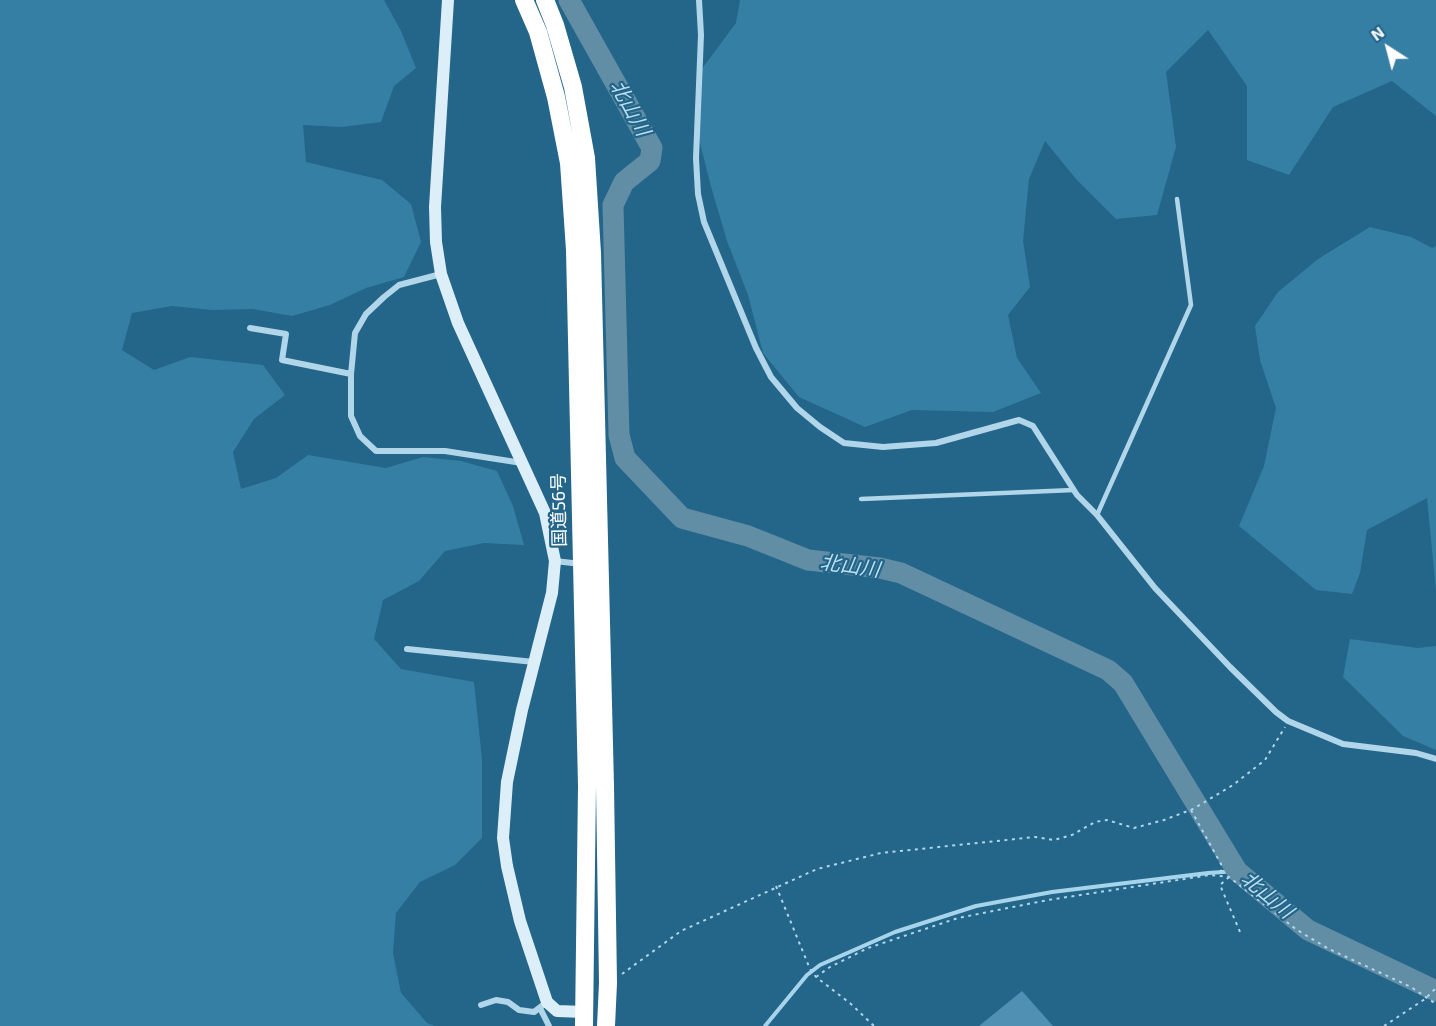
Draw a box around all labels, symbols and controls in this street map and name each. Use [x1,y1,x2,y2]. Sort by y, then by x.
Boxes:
north arrow [1358,18,1418,78]
text: N [1367,22,1387,44]
water label: 北山川 [605,76,655,140]
street label: 国道56号 [548,473,570,547]
water label: 北山川 [819,550,881,582]
water label: 北山川 [1236,867,1298,923]

